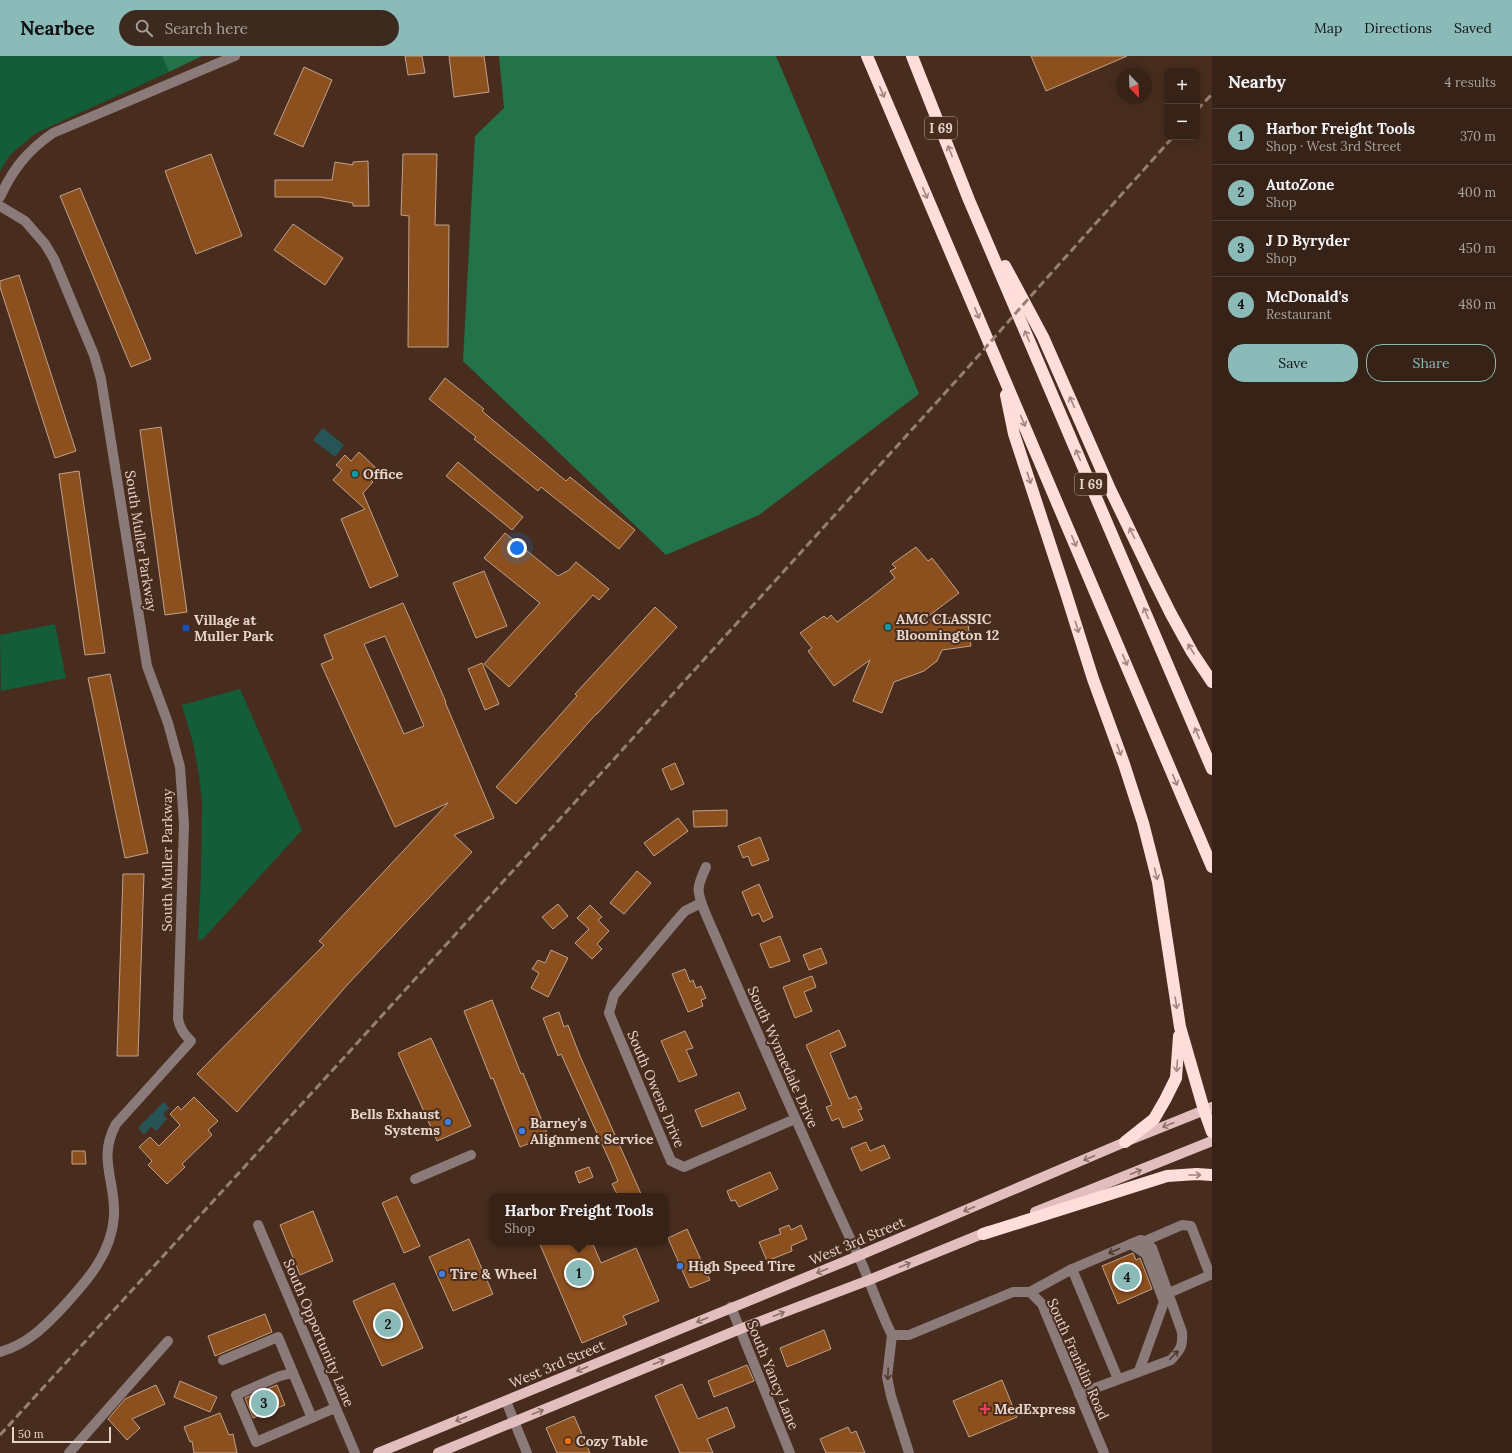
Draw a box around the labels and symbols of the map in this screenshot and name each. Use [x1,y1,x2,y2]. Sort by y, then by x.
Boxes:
north arrow [1116,68,1152,104]
one-way arrow [879,85,887,97]
road number: I 69 [925,117,957,139]
one-way arrow [945,145,953,157]
one-way arrow [922,187,930,199]
one-way arrow [973,306,981,318]
one-way arrow [1023,330,1031,342]
one-way arrow [1068,397,1075,409]
one-way arrow [1020,415,1027,427]
one-way arrow [1074,450,1082,462]
place label: Office [363,465,404,483]
street label: South Muller Parkway [121,469,161,614]
marker: Office [350,469,360,479]
one-way arrow [1025,472,1033,484]
road number: I 69 [1075,473,1107,495]
one-way arrow [1128,528,1135,540]
one-way arrow [1071,534,1078,546]
your location [507,538,527,558]
one-way arrow [1142,608,1149,620]
place label: AMC CLASSIC Bloomington 12 [896,610,999,644]
place label: Village at Muller Park [194,611,274,645]
one-way arrow [1074,620,1081,633]
marker: AMC CLASSIC Bloomington 12 [883,622,893,632]
marker: Village at Muller Park [181,623,191,633]
one-way arrow [1186,643,1194,655]
one-way arrow [1122,654,1129,666]
one-way arrow [1192,727,1200,739]
one-way arrow [1116,743,1123,756]
one-way arrow [1172,774,1180,786]
street label: South Muller Parkway [158,788,176,931]
one-way arrow [1152,868,1160,881]
street label: South Wynnedale Drive [744,983,823,1131]
one-way arrow [1172,996,1180,1009]
street label: South Owens Drive [623,1028,689,1151]
one-way arrow [1174,1059,1181,1072]
place label: Bells Exhaust Systems [350,1105,440,1139]
place label: Barney's Alignment Service [530,1114,654,1148]
marker: Bells Exhaust Systems [443,1117,453,1127]
one-way arrow [1162,1121,1174,1129]
marker: Barney's Alignment Service [517,1126,527,1136]
one-way arrow [1083,1154,1095,1162]
one-way arrow [1129,1167,1141,1175]
one-way arrow [1188,1171,1201,1178]
one-way arrow [964,1206,976,1213]
street label: West 3rd Street [807,1213,908,1269]
one-way arrow [1109,1248,1121,1255]
street label: South Opportunity Lane [280,1256,358,1410]
place label: High Speed Tire [688,1257,796,1275]
pin: 1 [566,1258,592,1288]
marker: High Speed Tire [675,1261,685,1271]
one-way arrow [898,1261,910,1269]
pin: 4 [1114,1262,1140,1292]
place label: Tire & Wheel [450,1265,538,1283]
one-way arrow [817,1267,829,1275]
marker: Tire & Wheel [437,1269,447,1279]
street label: South Franklin Road [1043,1295,1113,1423]
pin: 2 [375,1309,401,1339]
one-way arrow [773,1309,785,1317]
one-way arrow [696,1316,708,1324]
street label: South Yancy Lane [743,1318,803,1433]
street label: West 3rd Street [507,1336,608,1392]
one-way arrow [1170,1350,1179,1360]
one-way arrow [652,1358,664,1366]
one-way arrow [576,1366,588,1374]
one-way arrow [884,1367,892,1380]
pin: 3 [251,1388,277,1418]
place label: MedExpress [994,1400,1076,1418]
marker: MedExpress [979,1403,991,1415]
one-way arrow [532,1407,544,1415]
one-way arrow [456,1416,468,1423]
scale bar [12,1425,111,1444]
place label: Cozy Table [576,1432,648,1450]
marker: Cozy Table [563,1436,573,1446]

